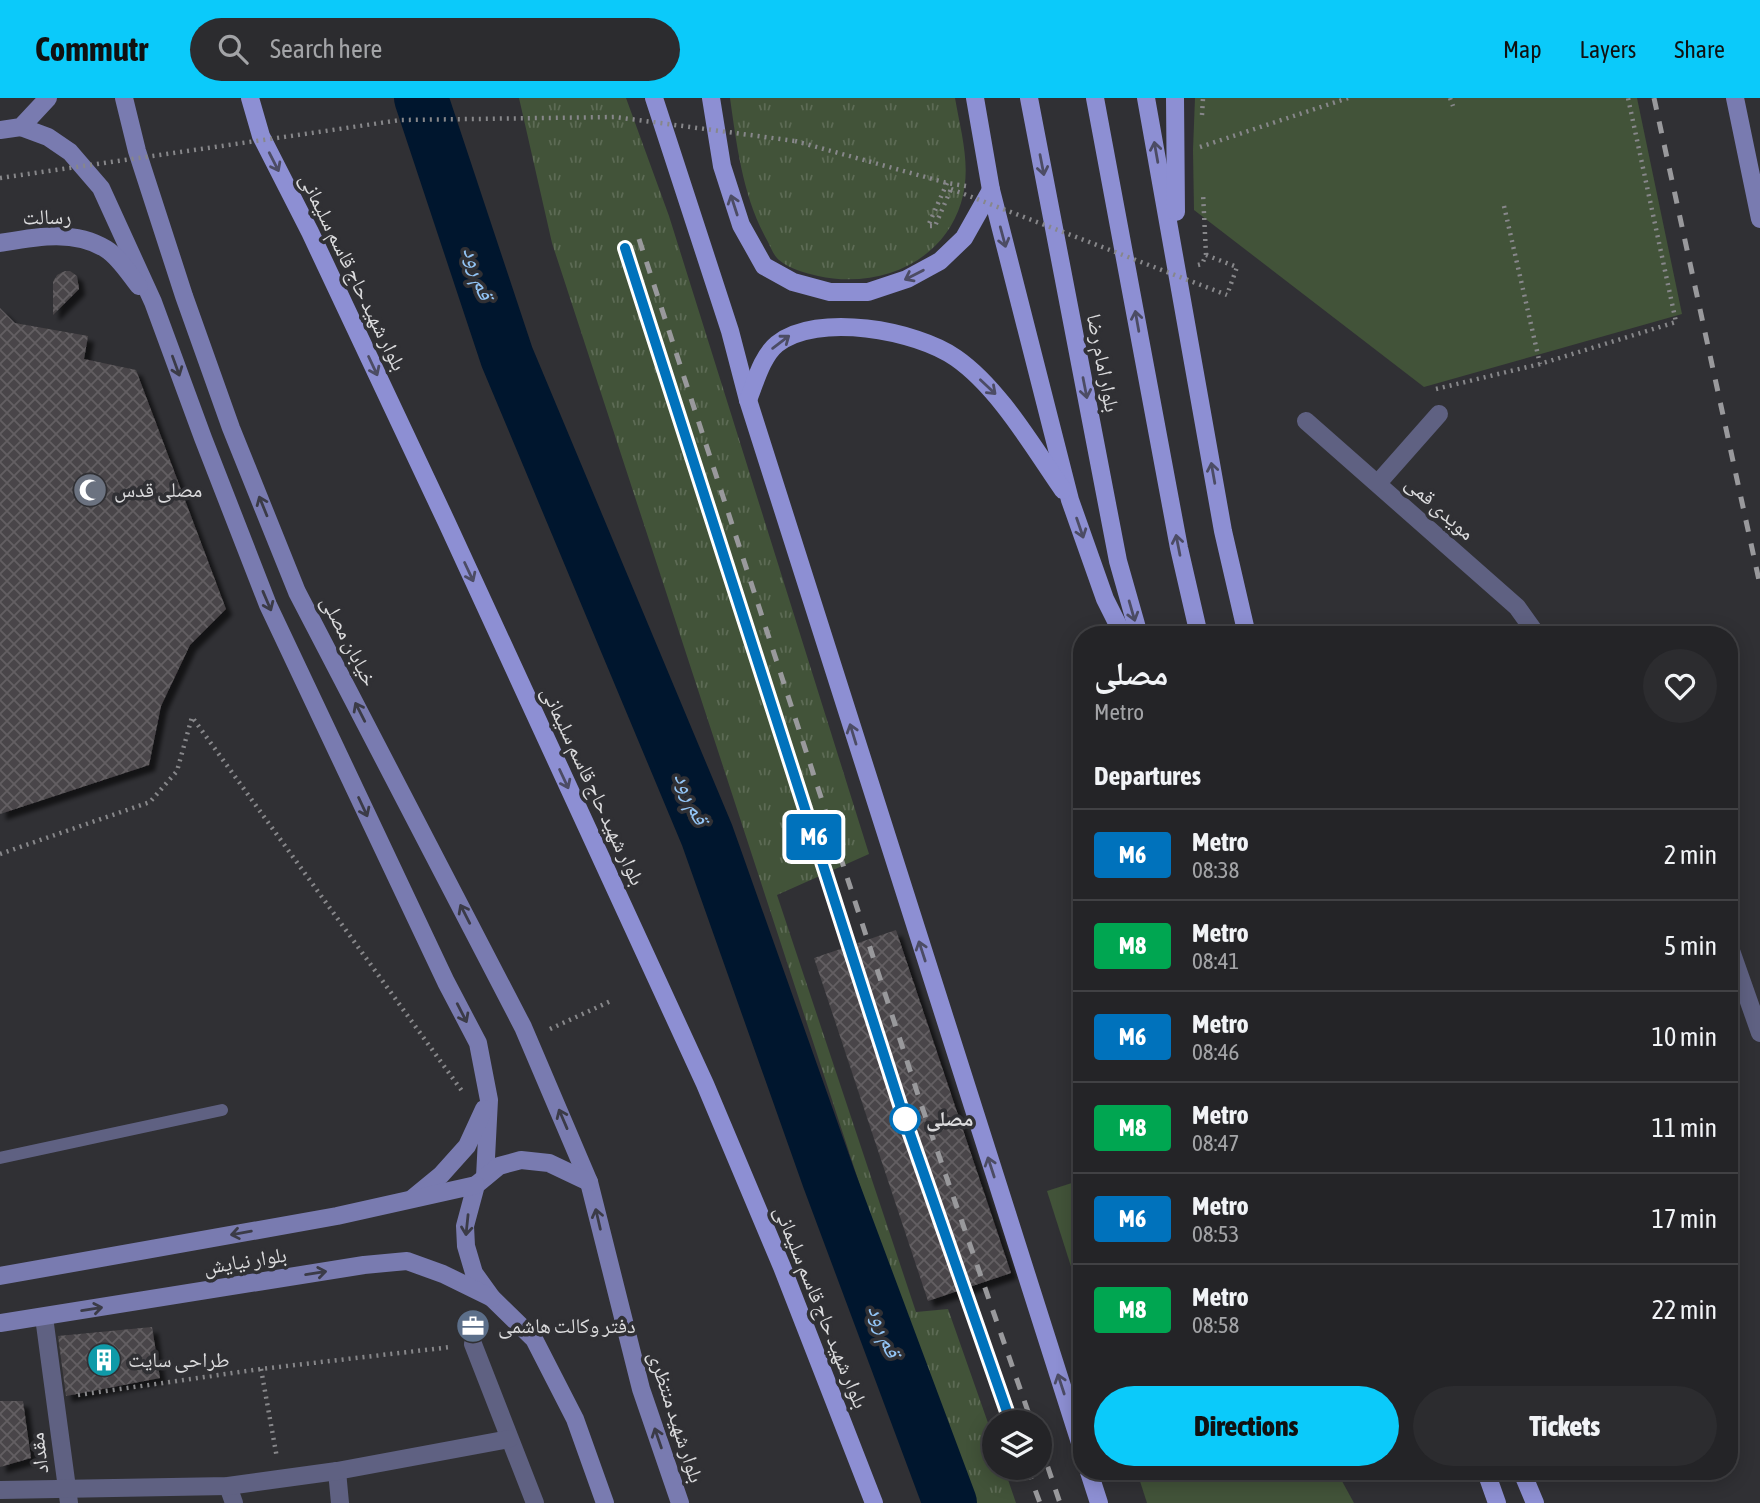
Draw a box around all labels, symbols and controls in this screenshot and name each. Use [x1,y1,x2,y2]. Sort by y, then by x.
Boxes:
search box [190,18,680,81]
text: Commutr [35,30,148,68]
icon: search [214,30,252,68]
text: Search here [270,34,382,64]
text: Map [1503,36,1542,63]
text: Layers [1580,36,1636,63]
text: Share [1674,36,1725,63]
one-way arrow [1149,141,1162,164]
one-way arrow [268,151,282,171]
one-way arrow [1036,153,1049,176]
street label: بلوار شهید حاج قاسم سلیمانی [293,169,412,375]
one-way arrow [727,194,740,216]
street label: رسالت [22,204,72,228]
one-way arrow [997,225,1010,248]
water label: قم رود [455,243,501,307]
one-way arrow [905,268,925,282]
one-way arrow [1130,310,1143,333]
street label: بلوار امام رضا [1080,312,1125,415]
one-way arrow [772,335,790,350]
one-way arrow [171,355,184,377]
one-way arrow [367,355,380,376]
one-way arrow [1078,377,1092,399]
one-way arrow [979,379,996,396]
one-way arrow [1206,462,1219,485]
street label: مویدی قمی [1400,470,1480,546]
mosque icon: مصلی قدس [71,471,109,509]
place label: مصلی قدس [114,477,202,503]
one-way arrow [255,496,268,518]
one-way arrow [1075,516,1087,538]
one-way arrow [1171,534,1185,557]
one-way arrow [463,561,476,583]
one-way arrow [261,590,274,612]
street label: خیابان مصلی [315,591,383,691]
one-way arrow [1127,600,1140,622]
button: heart [1643,649,1717,723]
text: مصلی [1094,654,1168,692]
street label: بلوار شهید حاج قاسم سلیمانی [535,682,651,890]
text: Metro [1094,699,1144,725]
one-way arrow [352,702,366,723]
one-way arrow [846,723,859,745]
text: Departures [1094,761,1201,791]
one-way arrow [558,768,572,789]
water label: قم رود [667,768,716,832]
one-way arrow [357,796,371,817]
line badge: M6 [782,814,846,860]
text: M6 [800,823,828,850]
text: Metro [1192,827,1249,857]
text: 2 min [1664,840,1717,870]
text: M6 [1119,841,1146,868]
text: 08:38 [1192,857,1239,883]
one-way arrow [457,904,471,925]
text: Metro [1192,918,1249,948]
text: 5 min [1664,931,1717,961]
text: M8 [1119,932,1146,959]
one-way arrow [915,940,928,962]
text: 08:41 [1192,948,1239,974]
one-way arrow [455,1002,469,1022]
text: Metro [1192,1009,1249,1039]
text: 10 min [1652,1022,1717,1052]
text: M6 [1119,1023,1146,1050]
text: 08:46 [1192,1039,1239,1065]
text: Metro [1192,1100,1249,1130]
marker: مصلی [890,1104,920,1134]
place label: مصلی [926,1106,973,1132]
one-way arrow [555,1109,568,1130]
text: 11 min [1652,1113,1717,1143]
text: M8 [1119,1114,1146,1141]
text: 08:47 [1192,1130,1239,1156]
one-way arrow [984,1157,997,1179]
text: Metro [1192,1191,1249,1221]
street label: بلوار شهید حاج قاسم سلیمانی [767,1202,874,1413]
text: 17 min [1652,1204,1717,1234]
text: M6 [1119,1205,1146,1232]
one-way arrow [591,1208,604,1231]
one-way arrow [460,1213,473,1235]
text: 08:53 [1192,1221,1239,1247]
one-way arrow [230,1227,253,1240]
street label: بلوار نیایش [202,1242,288,1280]
one-way arrow [304,1266,327,1279]
text: Metro [1192,1282,1249,1312]
text: 22 min [1652,1295,1717,1325]
text: M8 [1119,1296,1146,1323]
water label: قم رود [860,1301,908,1365]
one-way arrow [80,1302,103,1315]
office icon: دفتر وکالت هاشمی [454,1307,492,1345]
text: 08:58 [1192,1312,1239,1338]
place label: دفتر وکالت هاشمی [498,1313,636,1339]
building icon: طراحی سایت [85,1341,123,1379]
place label: طراحی سایت [128,1347,230,1373]
street label: بلوار شهید منتظری [643,1348,710,1486]
one-way arrow [1053,1373,1066,1395]
button: Directions [1094,1386,1399,1466]
button: Tickets [1413,1386,1717,1466]
map controls [982,1410,1052,1480]
button: layers [982,1410,1052,1480]
one-way arrow [651,1428,663,1450]
street label: مقداد [24,1431,52,1475]

